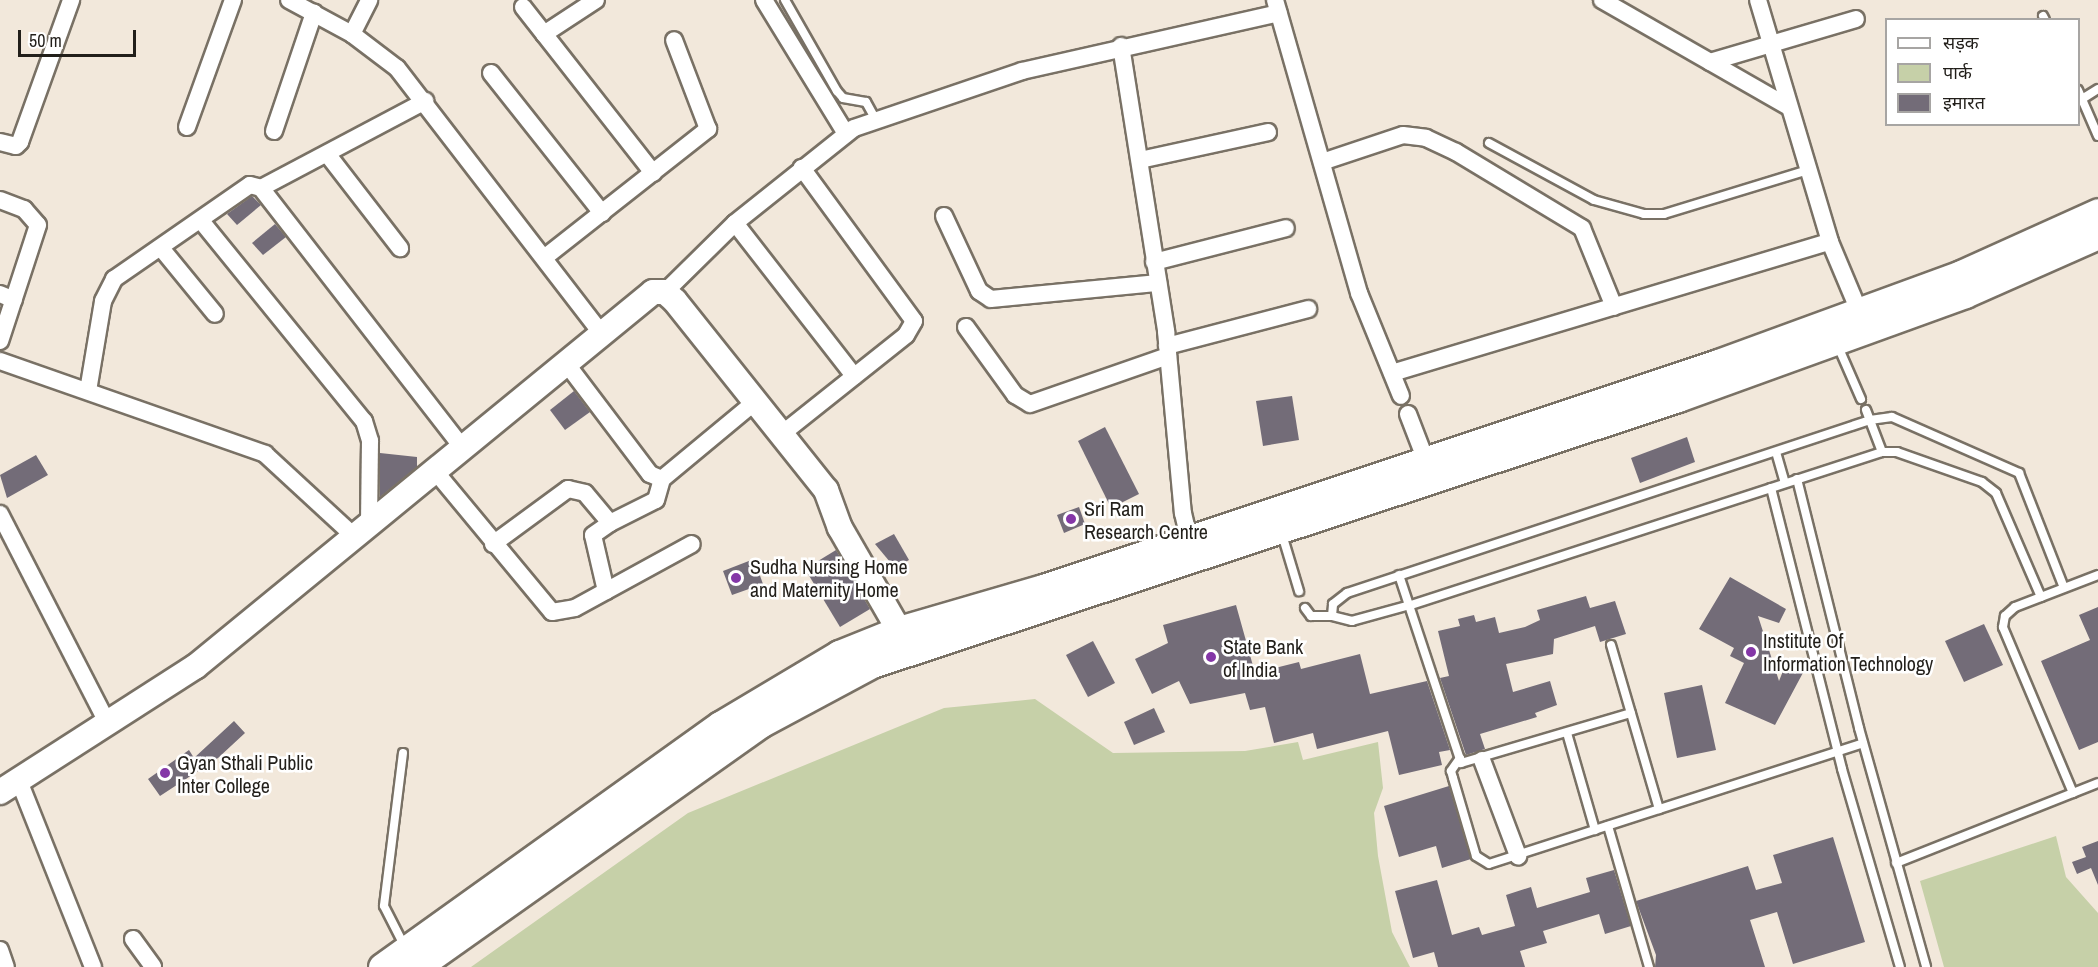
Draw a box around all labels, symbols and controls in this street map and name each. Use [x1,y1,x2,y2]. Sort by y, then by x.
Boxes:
scale bar [21,18,140,56]
legend [1885,18,2080,126]
text: 50 m [29,28,62,53]
text: सड़क [1943,30,1979,55]
text: पार्क [1943,60,1972,85]
text: इमारत [1943,90,1985,115]
place label: Sri Ram Research Centre [1084,496,1208,543]
marker: Sri Ram Research Centre [1062,510,1080,528]
place label: Sudha Nursing Home and Maternity Home [750,554,908,601]
marker: Sudha Nursing Home and Maternity Home [727,569,745,587]
place label: Institute Of Information Technology [1763,628,1933,675]
place label: State Bank of India [1223,634,1303,681]
marker: Institute Of Information Technology [1744,645,1758,659]
marker: State Bank of India [1204,650,1218,664]
place label: Gyan Sthali Public Inter College [177,750,313,797]
marker: Gyan Sthali Public Inter College [158,766,172,780]

